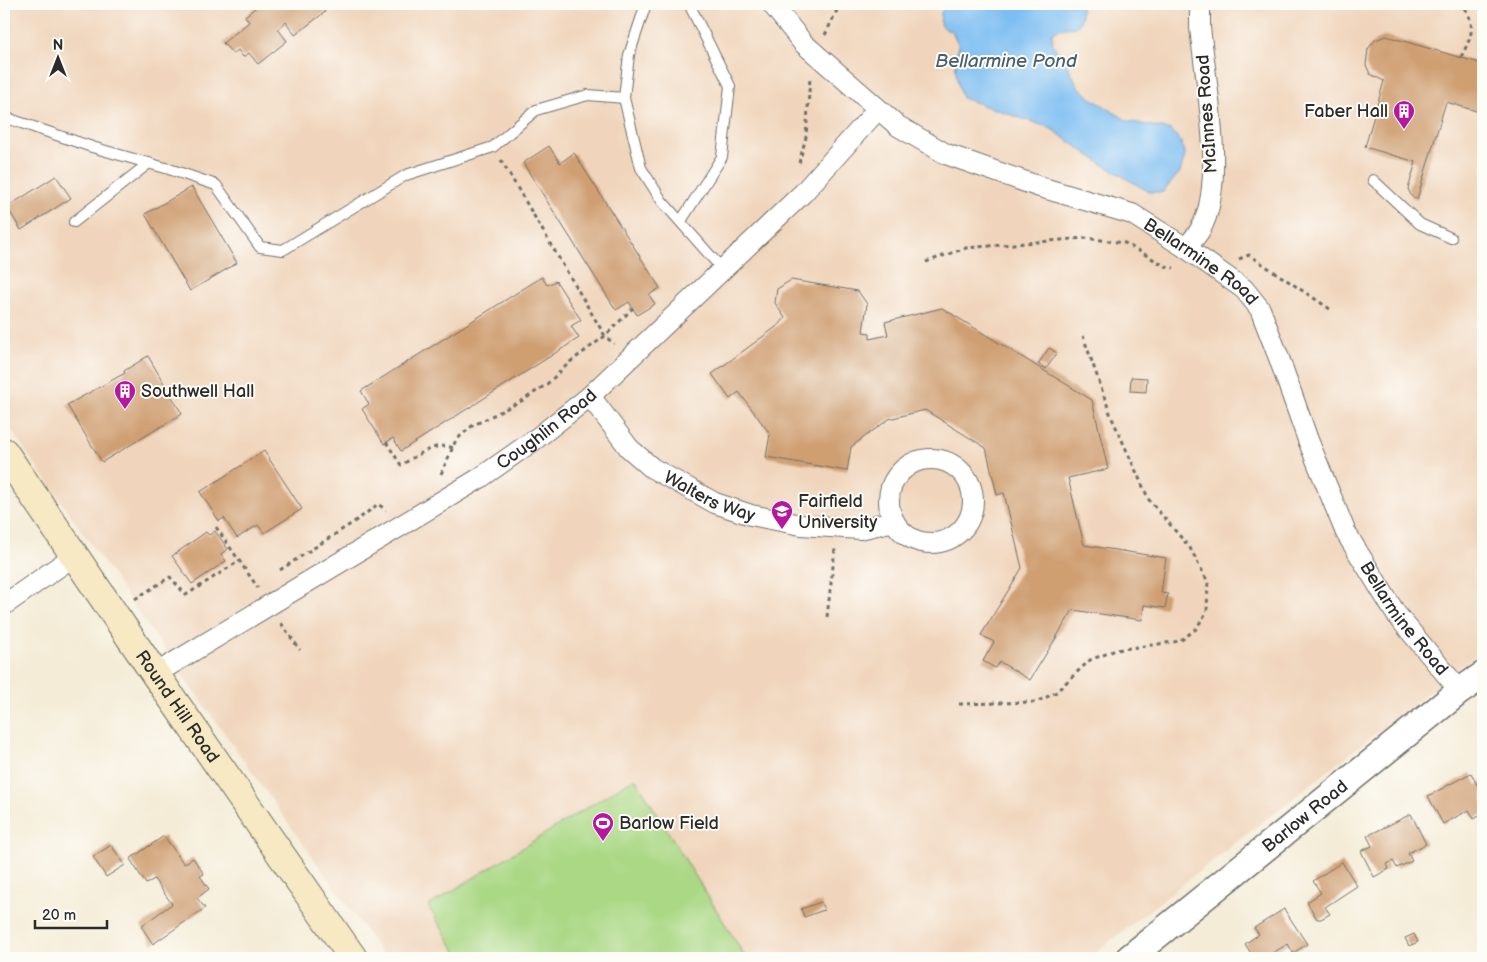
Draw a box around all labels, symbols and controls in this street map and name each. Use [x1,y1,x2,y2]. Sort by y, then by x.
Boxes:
north arrow [32,32,82,82]
text: N [53,37,63,54]
water label: Bellarmine Pond [935,50,1078,73]
street label: McInnes Road [1192,54,1222,174]
building icon: Faber Hall [1392,99,1416,130]
place label: Faber Hall [1304,101,1388,122]
street label: Bellarmine Road [1140,214,1263,309]
building icon: Southwell Hall [113,379,137,410]
place label: Southwell Hall [141,381,254,402]
street label: Coughlin Road [492,385,601,474]
street label: Walters Way [660,466,759,526]
place label: Fairfield University [798,491,878,533]
school or university icon: Fairfield University [770,499,794,530]
street label: Bellarmine Road [1356,558,1453,679]
street label: Round Hill Road [131,646,224,767]
street label: Barlow Road [1258,775,1352,857]
sports icon: Barlow Field [591,811,615,842]
place label: Barlow Field [619,813,719,834]
scale bar [35,897,108,929]
text: 20 m [42,906,76,925]

